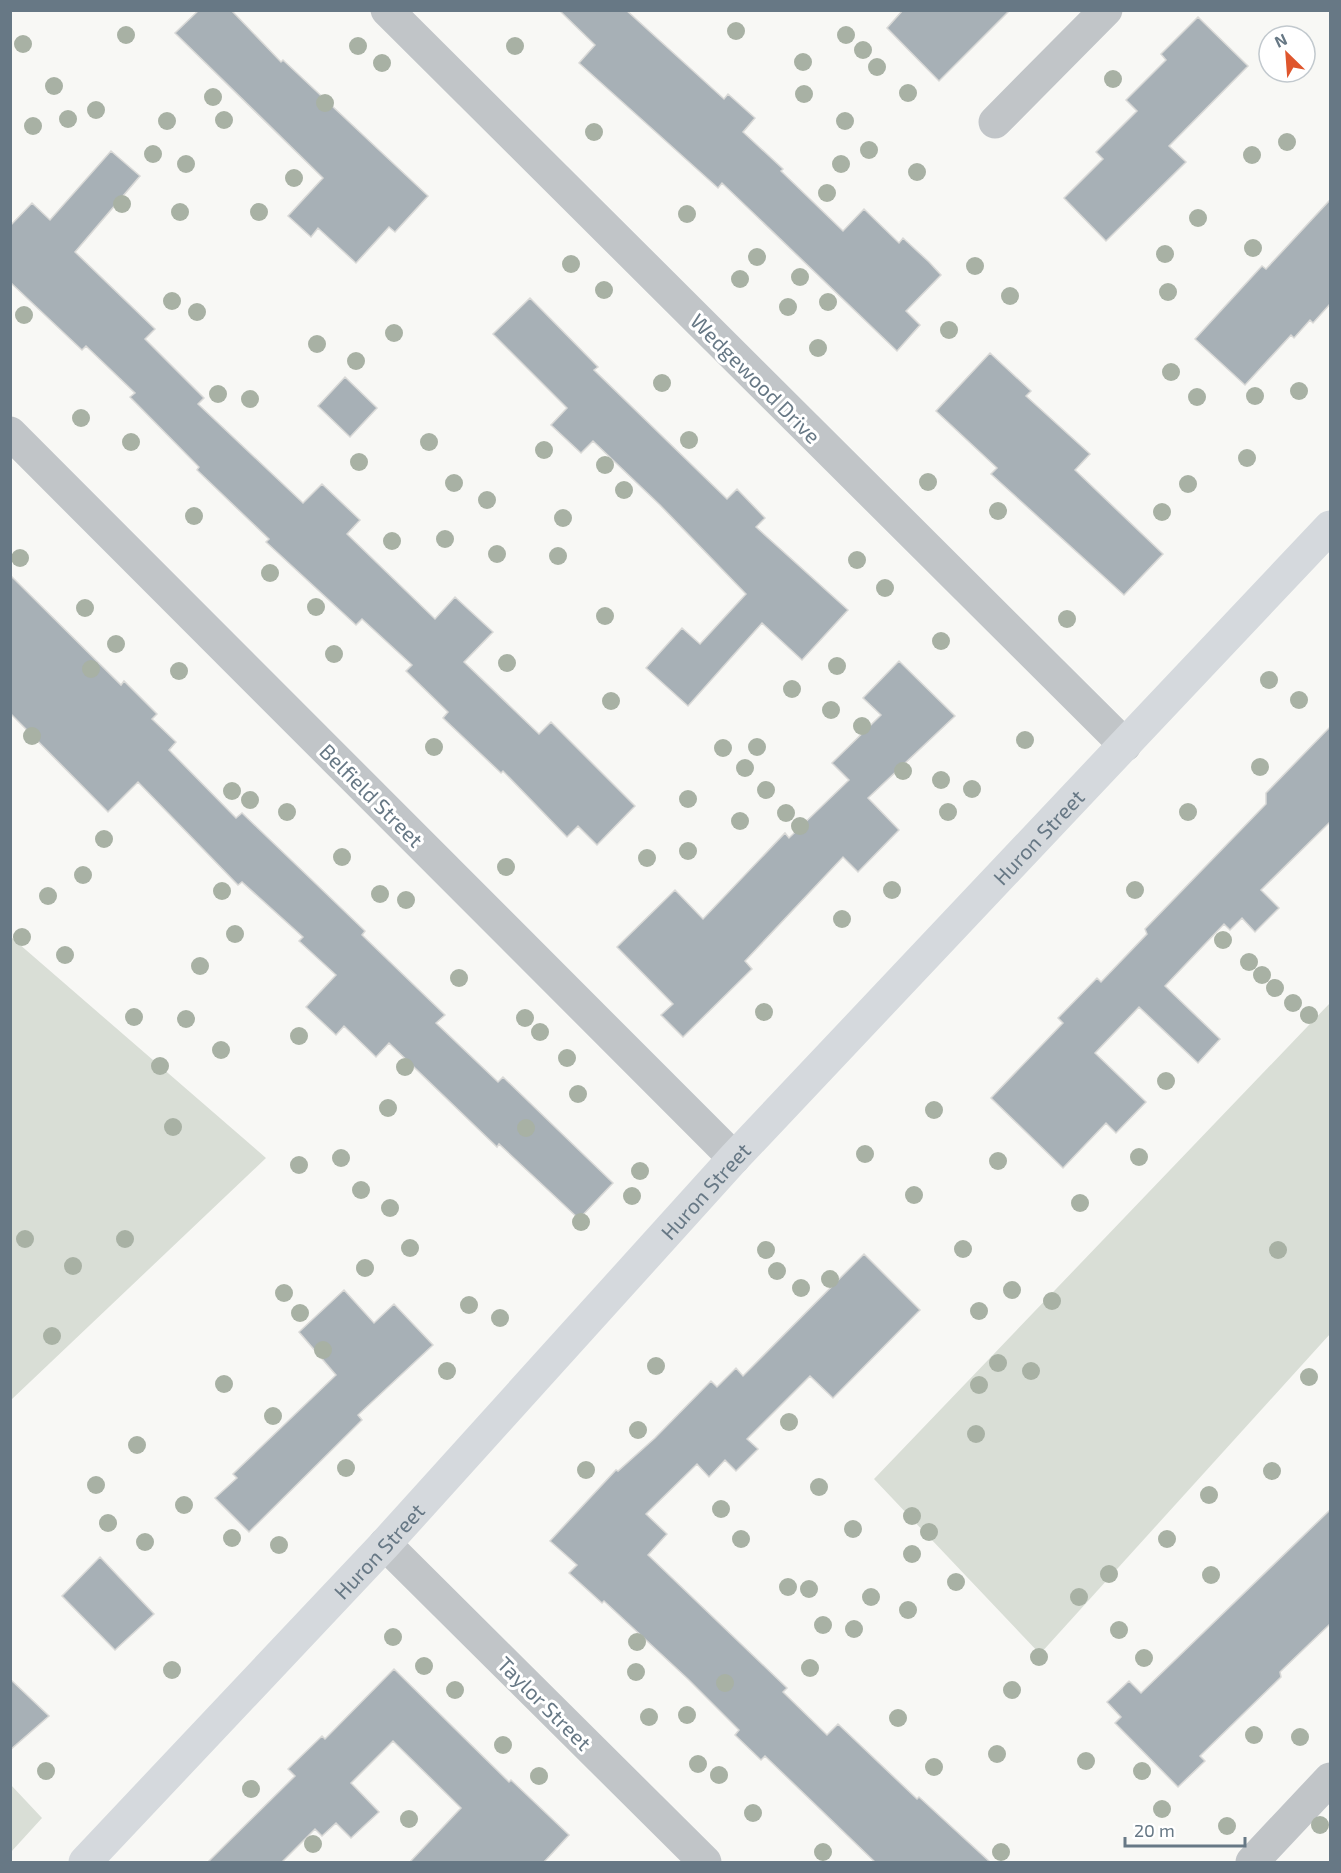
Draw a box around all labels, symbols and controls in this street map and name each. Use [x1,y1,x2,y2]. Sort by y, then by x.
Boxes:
north arrow [1257,24,1317,84]
text: N [1271,29,1290,51]
street label: Wedgewood Drive [686,308,826,448]
street label: Belfield Street [315,738,429,852]
street label: Huron Street [987,784,1089,889]
street label: Huron Street [655,1137,755,1244]
street label: Huron Street [328,1497,429,1603]
street label: Taylor Street [493,1651,597,1755]
scale bar [1125,1810,1245,1848]
text: 20 m [1134,1819,1175,1841]

